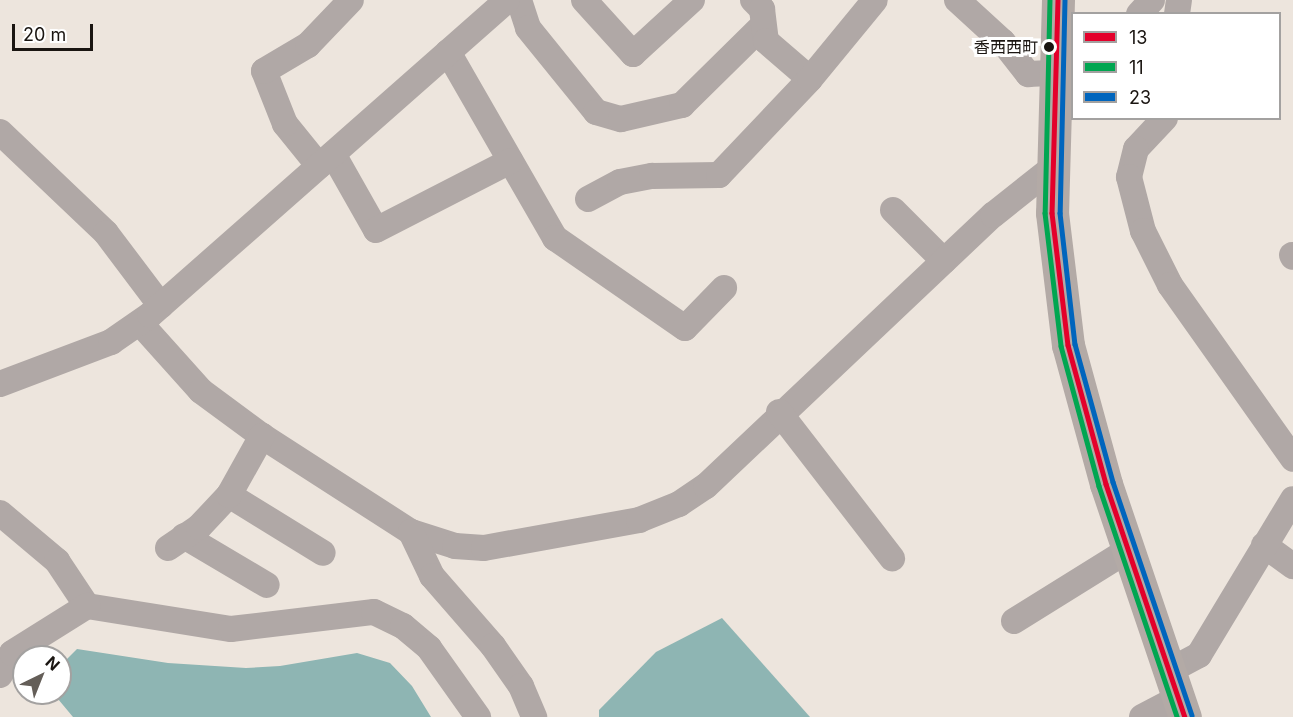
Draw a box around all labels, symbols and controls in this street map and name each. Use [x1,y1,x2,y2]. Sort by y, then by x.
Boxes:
scale bar [15,12,96,50]
legend [1071,12,1281,120]
text: 20 m [23,24,66,45]
text: 13 [1129,27,1147,48]
place label: 香西西町 [974,37,1038,57]
marker: 香西西町 [1043,41,1055,53]
text: 11 [1129,57,1144,78]
text: 23 [1129,87,1151,108]
north arrow [12,645,72,705]
text: N [42,652,64,675]

